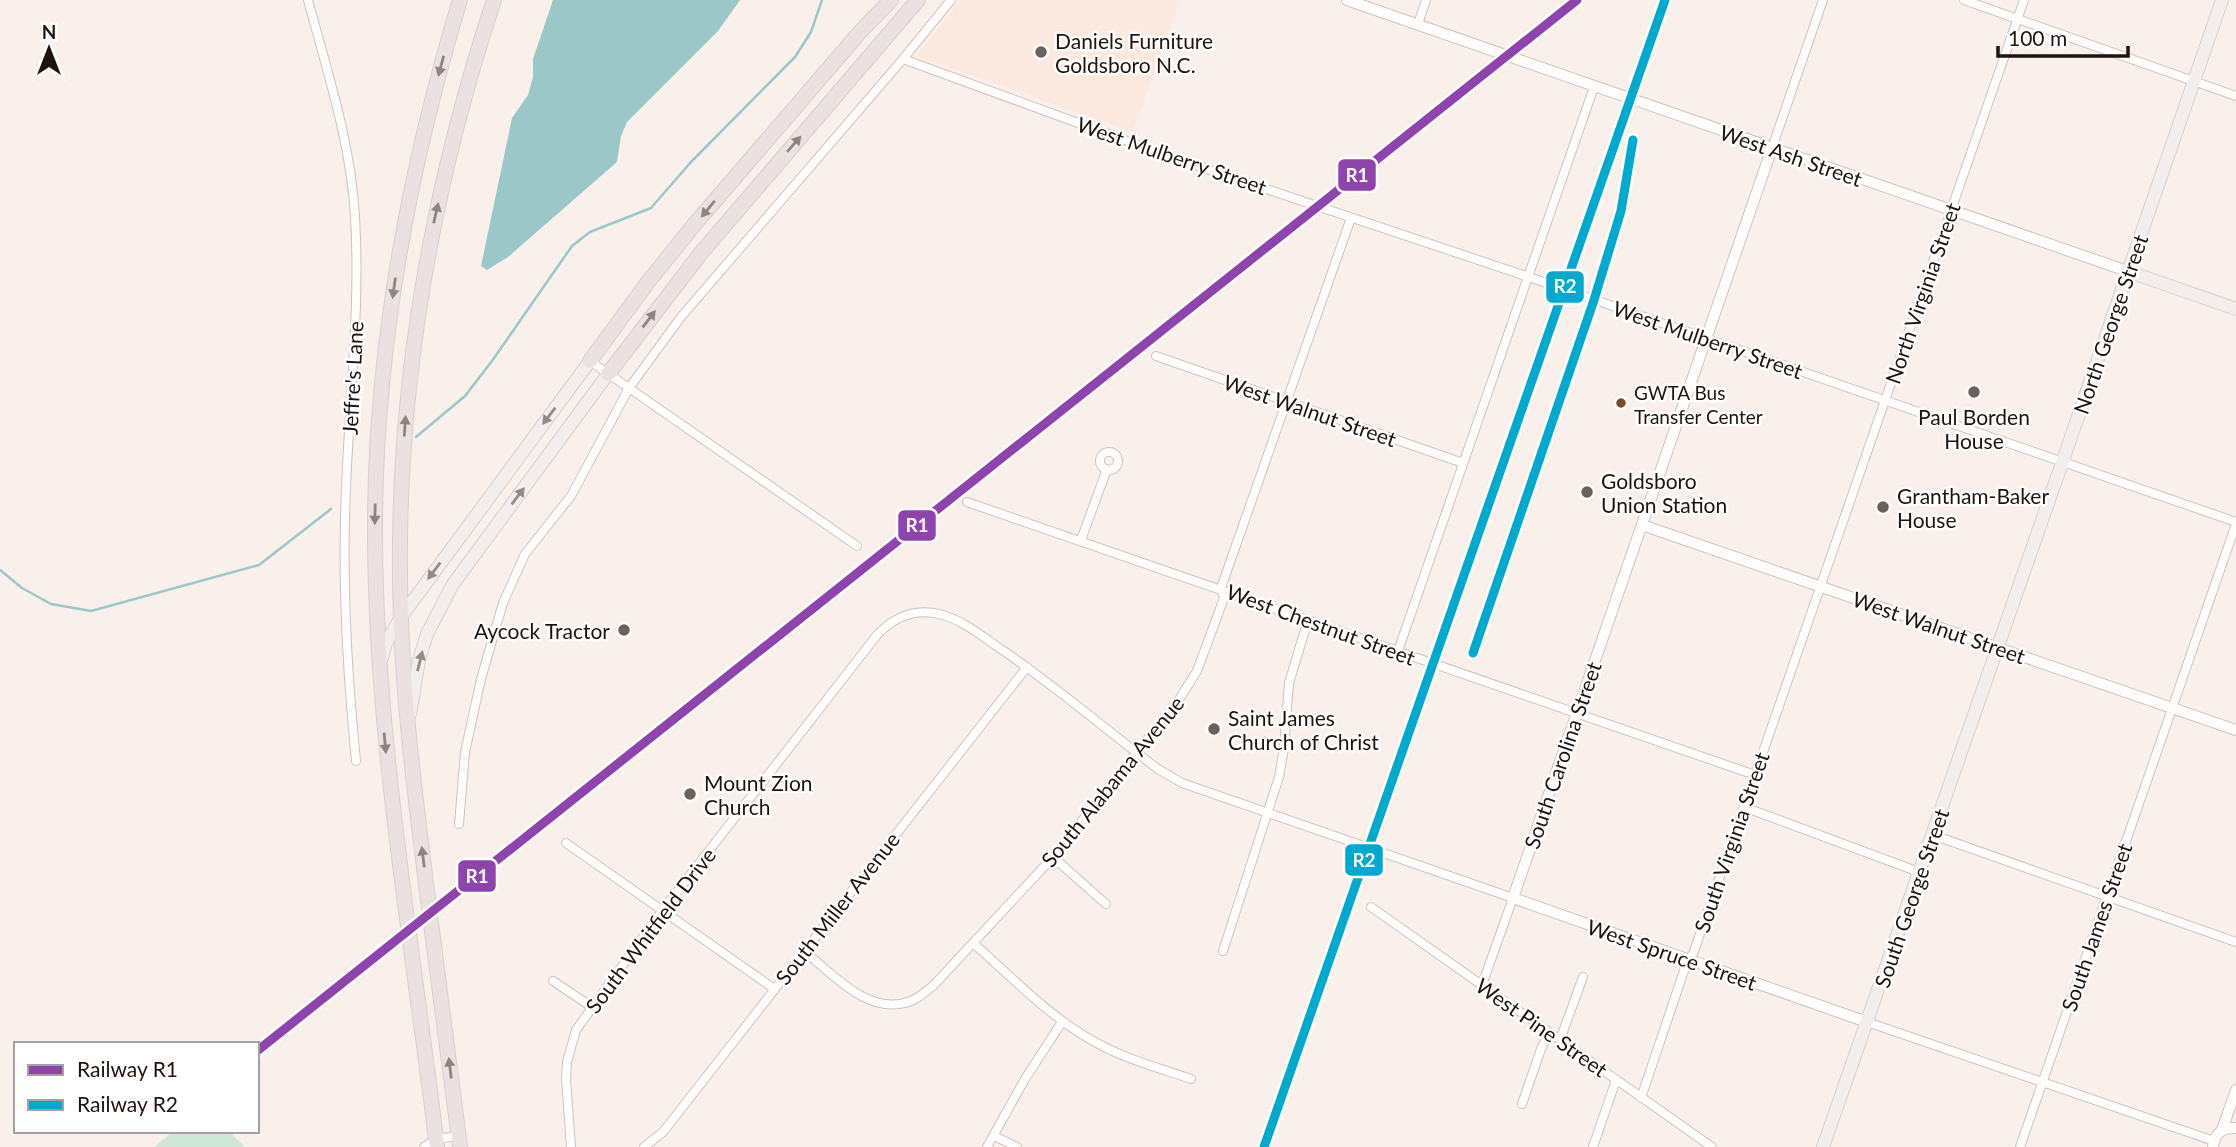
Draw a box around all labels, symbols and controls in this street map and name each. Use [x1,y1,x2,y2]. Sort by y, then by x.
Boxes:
north arrow [14,14,84,84]
scale bar [1998,14,2128,58]
text: N [42,20,56,43]
text: 100 m [2008,25,2067,50]
place label: Daniels Furniture Goldsboro N.C. [1055,28,1213,77]
marker: Daniels Furniture Goldsboro N.C. [1033,44,1049,60]
one-way arrow [436,55,446,76]
street label: West Mulberry Street [1074,111,1270,199]
street label: West Ash Street [1717,119,1866,191]
one-way arrow [786,135,802,153]
line badge: R1 [1337,158,1377,192]
text: R1 [1345,163,1369,186]
street label: North Virginia Street [1879,199,1965,387]
one-way arrow [701,200,716,217]
one-way arrow [431,202,442,224]
street label: North George Street [2068,231,2153,417]
line badge: R2 [1545,270,1585,304]
text: R2 [1553,274,1577,297]
one-way arrow [389,277,400,299]
street label: West Mulberry Street [1610,295,1806,383]
one-way arrow [642,311,657,329]
street label: Jeffre's Lane [337,320,367,436]
street label: West Walnut Street [1220,369,1400,451]
place label: GWTA Bus Transfer Center [1634,381,1763,428]
marker: Paul Borden House [1966,384,1982,400]
marker: GWTA Bus Transfer Center [1614,396,1628,410]
place label: Paul Borden House [1918,404,2030,453]
one-way arrow [543,407,557,425]
one-way arrow [399,415,410,437]
place label: Goldsboro Union Station [1601,468,1727,517]
place label: Grantham-Baker House [1897,483,2049,532]
marker: Goldsboro Union Station [1579,484,1595,500]
one-way arrow [511,487,525,505]
marker: Grantham-Baker House [1875,499,1891,515]
one-way arrow [369,504,381,526]
line badge: R1 [897,509,937,542]
text: R1 [905,513,929,536]
one-way arrow [427,562,441,580]
street label: West Chestnut Street [1223,578,1419,670]
street label: West Walnut Street [1849,586,2029,668]
place label: Aycock Tractor [474,618,610,643]
marker: Aycock Tractor [616,622,632,638]
one-way arrow [415,650,426,672]
street label: South Carolina Street [1518,658,1606,852]
street label: South Alabama Avenue [1035,691,1189,871]
place label: Saint James Church of Christ [1228,705,1379,754]
marker: Saint James Church of Christ [1206,721,1222,737]
one-way arrow [380,732,391,754]
street label: South Virginia Street [1688,748,1774,936]
place label: Mount Zion Church [704,770,813,819]
marker: Mount Zion Church [682,786,698,802]
street label: South George Street [1869,805,1954,991]
street label: South Miller Avenue [770,827,904,989]
street label: South James Street [2056,839,2137,1014]
street label: South Whitfield Drive [580,842,720,1018]
line badge: R2 [1344,843,1384,877]
one-way arrow [417,846,428,868]
text: R2 [1352,848,1376,871]
line badge: R1 [457,859,497,893]
text: R1 [465,864,489,887]
street label: West Spruce Street [1584,913,1760,995]
street label: West Pine Street [1471,972,1613,1082]
legend [14,1042,259,1133]
text: Railway R1 [77,1056,178,1081]
one-way arrow [444,1057,455,1079]
text: Railway R2 [77,1091,178,1116]

